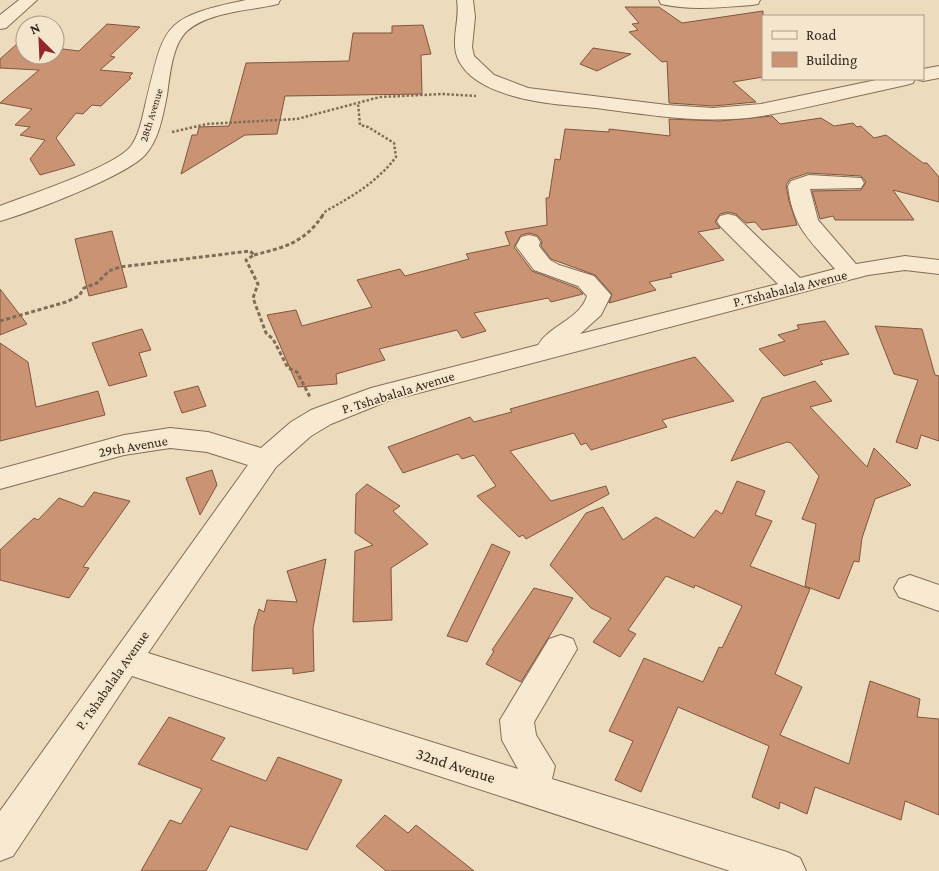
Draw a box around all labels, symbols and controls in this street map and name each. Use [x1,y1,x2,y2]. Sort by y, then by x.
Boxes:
north arrow [15,15,65,65]
legend [762,15,924,80]
text: N [27,19,43,37]
text: Road [806,27,837,43]
text: Building [806,52,857,69]
street label: 28th Avenue [137,87,165,143]
street label: P. Tshabalala Avenue [731,266,849,310]
street label: P. Tshabalala Avenue [340,367,456,417]
street label: 29th Avenue [97,432,169,460]
street label: P. Tshabalala Avenue [72,628,152,732]
street label: 32nd Avenue [414,745,498,786]

